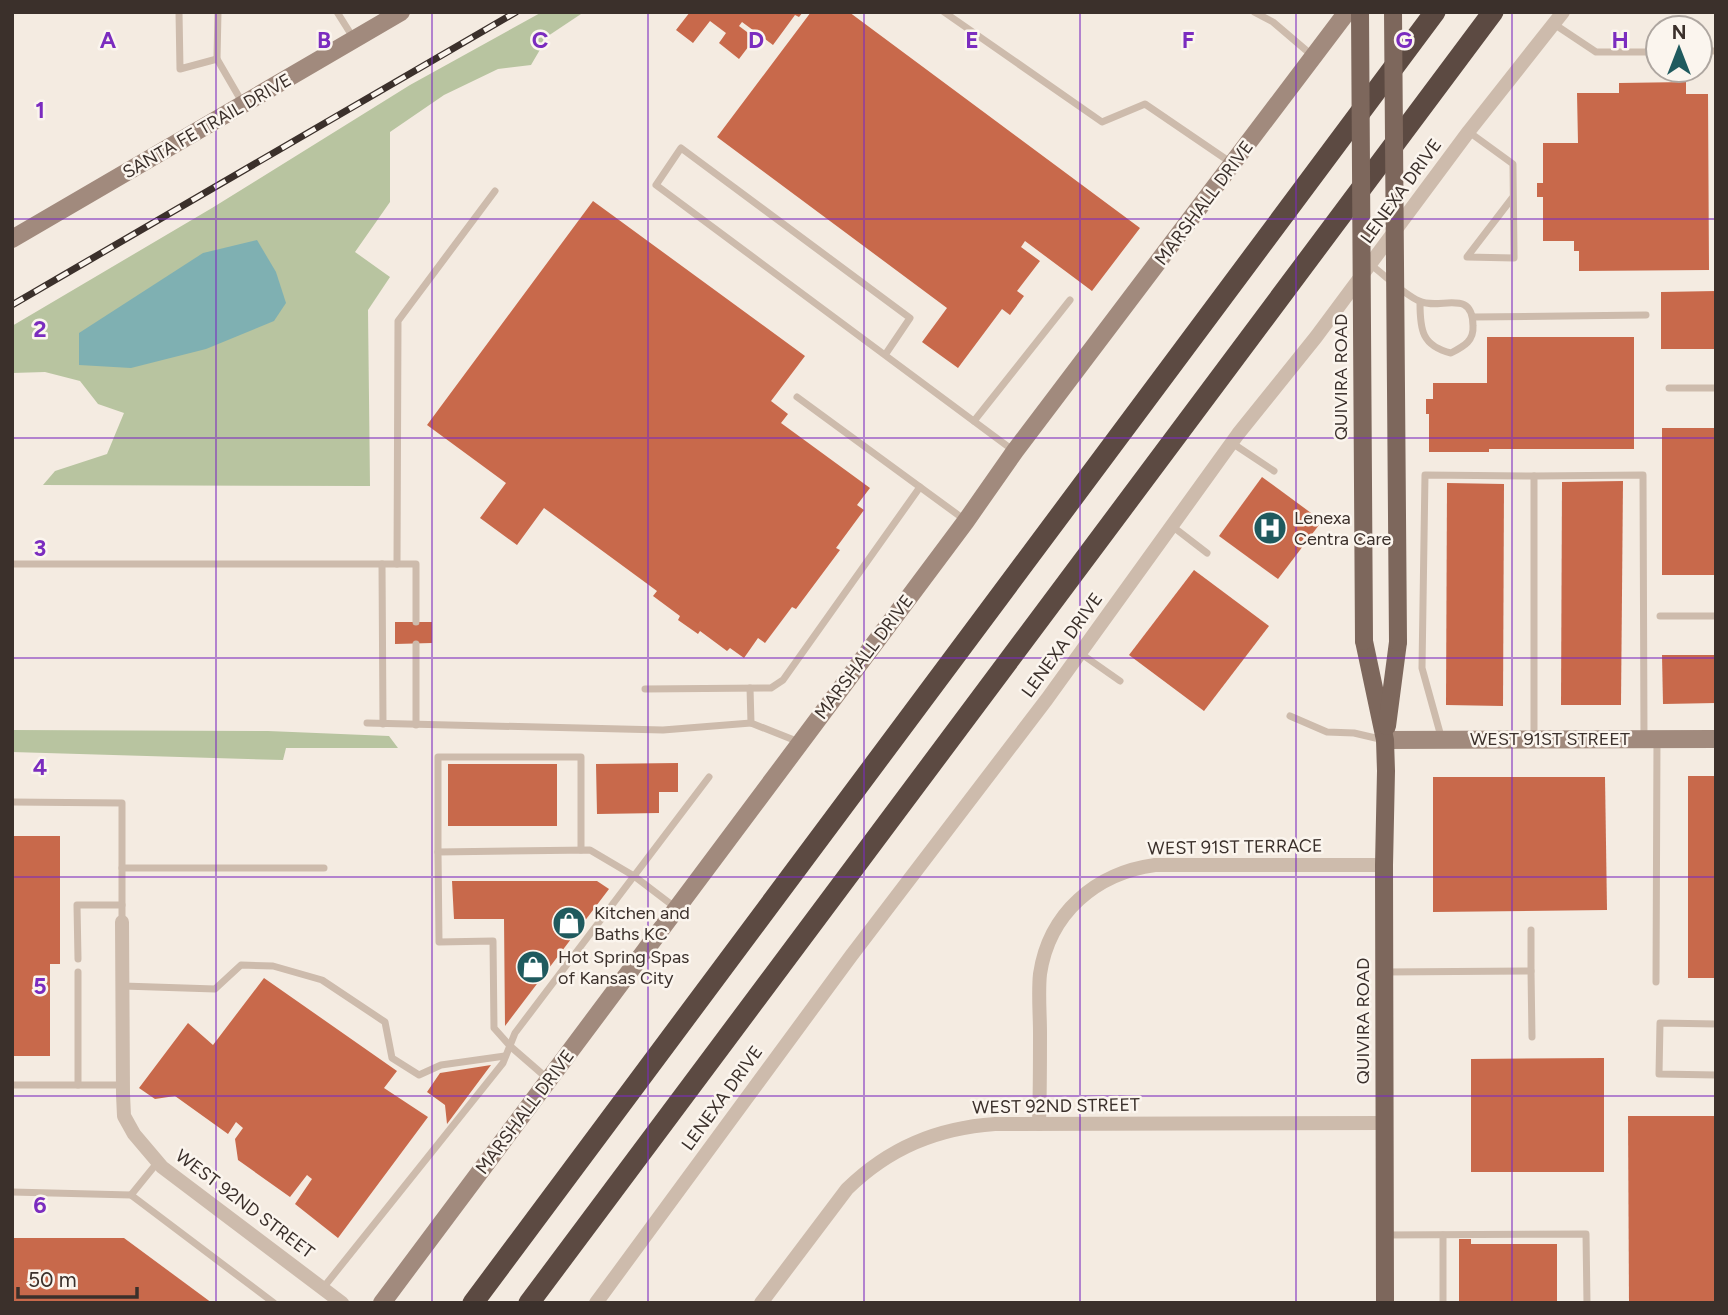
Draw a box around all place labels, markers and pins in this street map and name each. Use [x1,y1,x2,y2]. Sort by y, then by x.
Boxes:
place label: Lenexa Centra Care [1294,507,1392,550]
hospital icon: Lenexa Centra Care [1251,509,1289,547]
place label: Kitchen and Baths KC [594,902,690,945]
shop icon: Kitchen and Baths KC [550,904,588,942]
place label: Hot Spring Spas of Kansas City [558,946,689,989]
shop icon: Hot Spring Spas of Kansas City [514,948,552,986]

